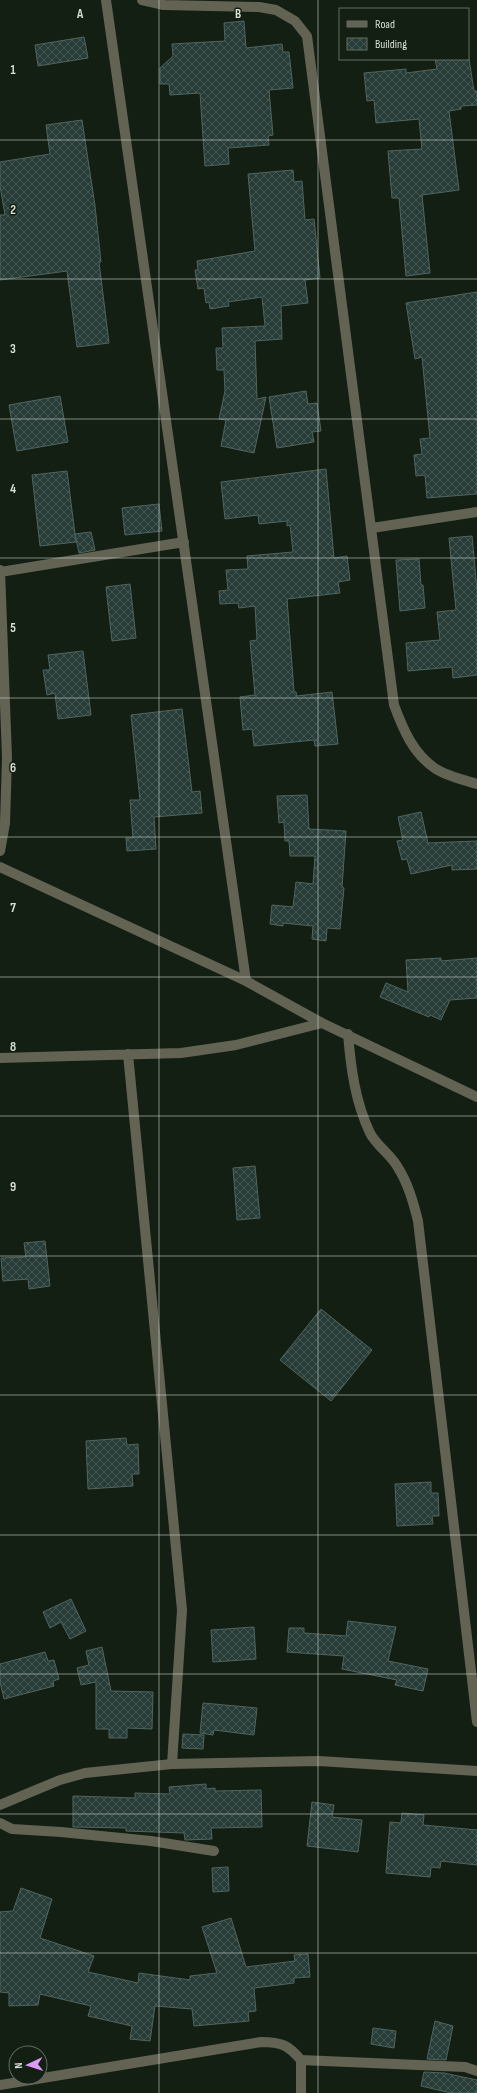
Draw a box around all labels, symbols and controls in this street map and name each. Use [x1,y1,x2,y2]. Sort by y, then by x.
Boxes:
text: A [76,6,84,22]
text: B [235,6,241,22]
legend [339,8,469,60]
text: Road [375,17,395,32]
text: Building [375,37,407,52]
text: 1 [10,62,16,78]
text: 2 [10,202,16,218]
text: 3 [10,341,16,357]
text: 4 [10,481,16,497]
text: 5 [10,620,16,636]
text: 6 [10,760,16,776]
text: 7 [10,900,16,916]
text: 8 [10,1039,16,1055]
text: 9 [10,1179,16,1195]
north arrow [8,2045,48,2085]
text: N [12,2062,25,2069]

